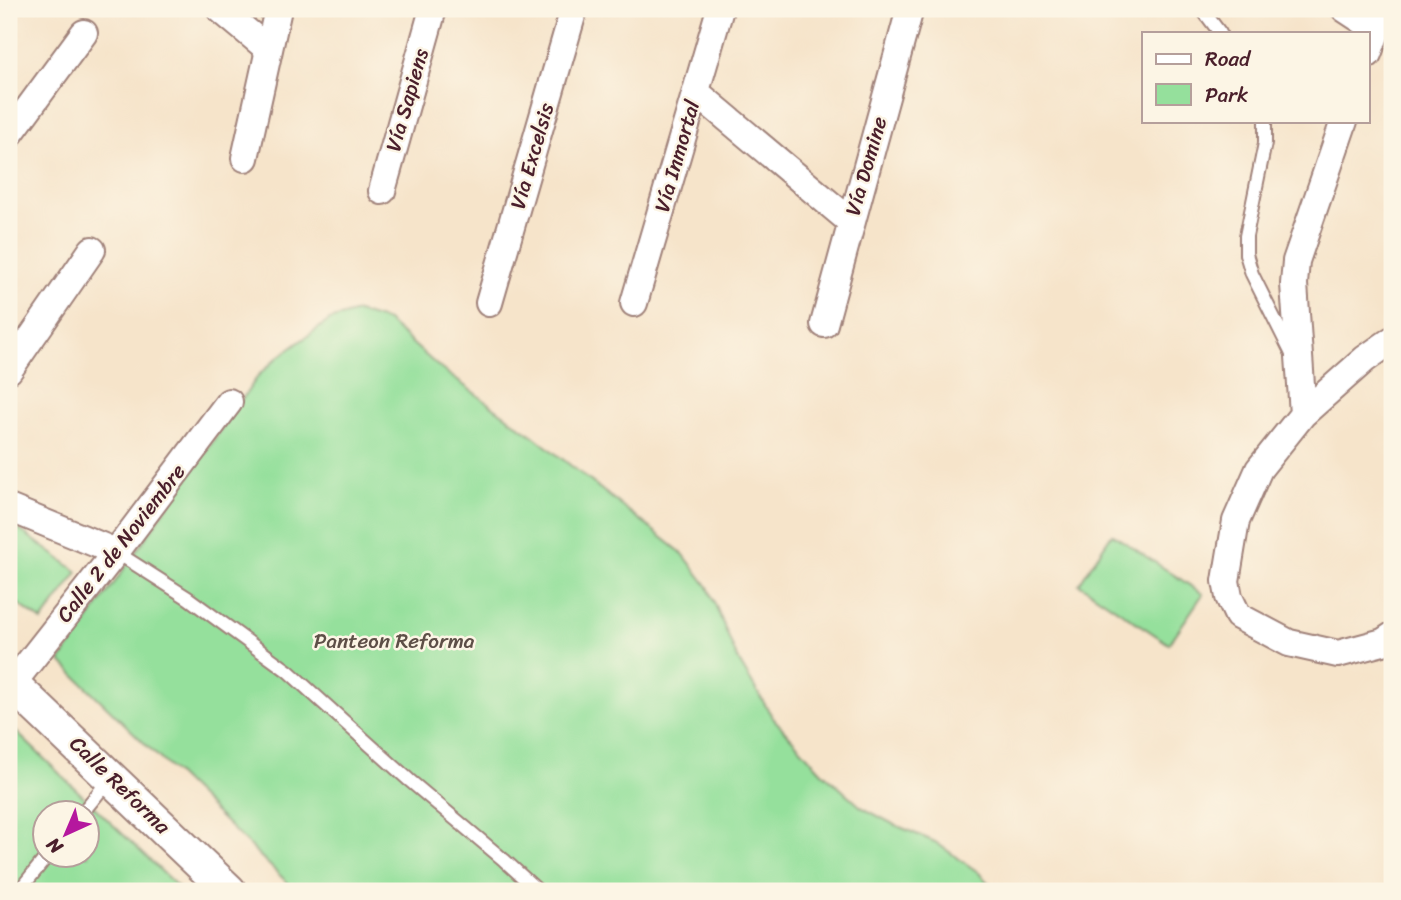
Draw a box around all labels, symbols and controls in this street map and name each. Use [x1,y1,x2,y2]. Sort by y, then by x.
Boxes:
legend [1142,32,1370,122]
text: Road [1205,40,1252,78]
street label: Vía Sapiens [374,44,440,156]
text: Park [1205,76,1248,114]
street label: Vía Inmortal [643,95,711,217]
street label: Vía Excelsis [499,98,565,214]
street label: Vía Domine [834,112,898,220]
street label: Calle 2 de Noviembre [46,455,196,631]
park label: Panteon Reforma [314,622,475,660]
street label: Calle Reforma [60,726,180,844]
north arrow [32,799,102,869]
text: N [38,829,71,863]

